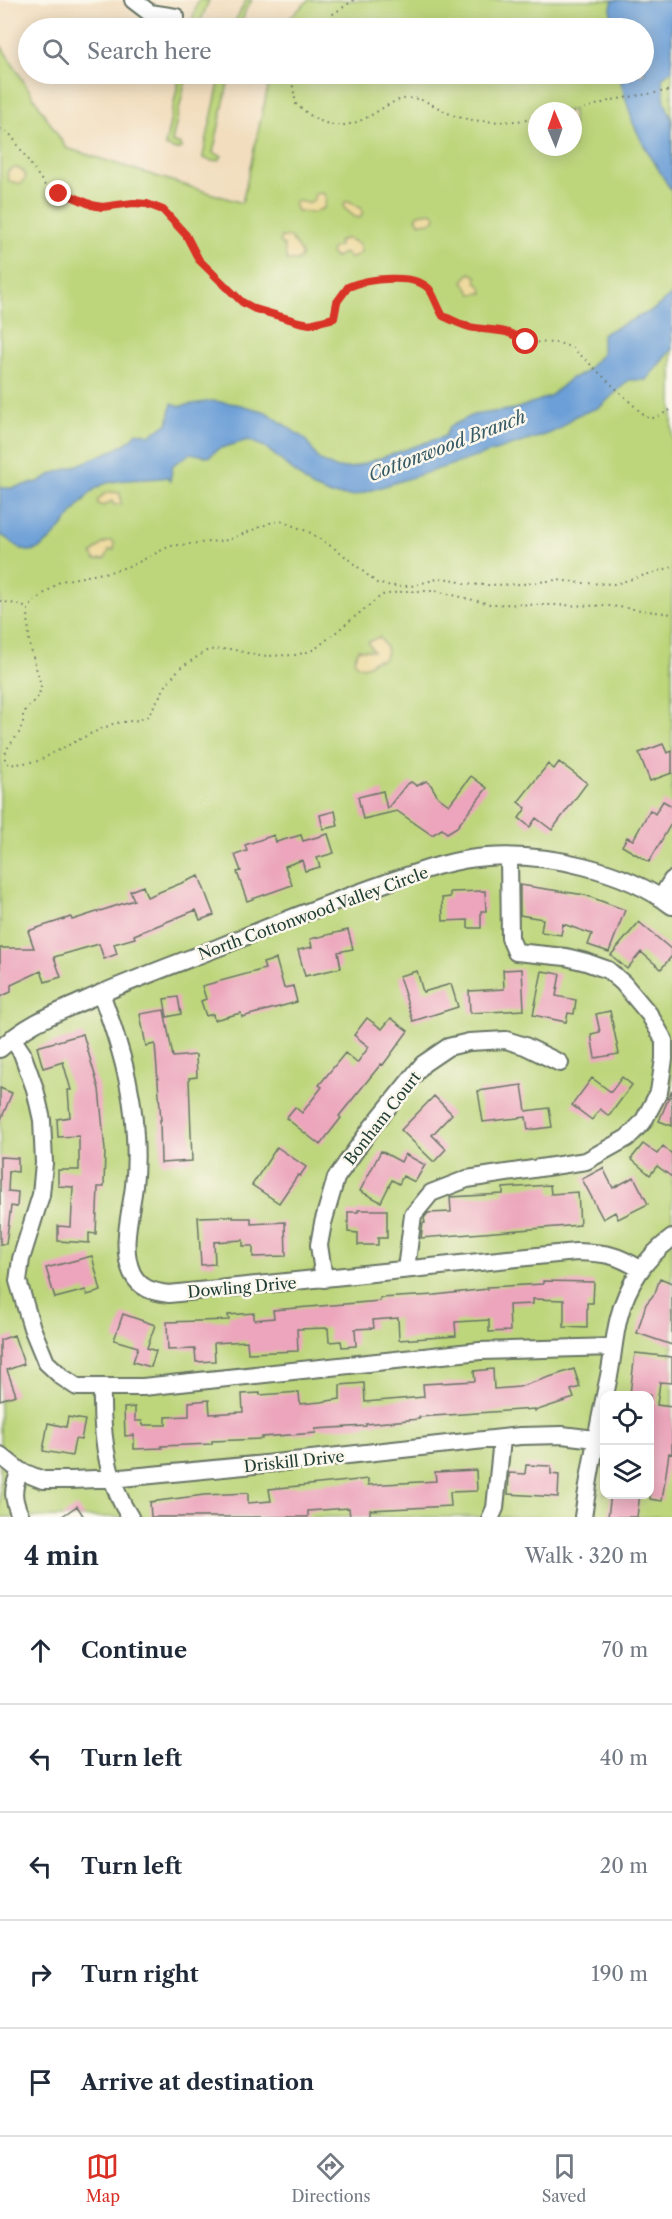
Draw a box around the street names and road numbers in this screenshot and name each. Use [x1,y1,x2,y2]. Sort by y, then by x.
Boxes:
street label: North Cottonwood Valley Circle [195,862,431,964]
street label: Bonham Court [339,1067,425,1169]
street label: Dowling Drive [187,1272,297,1302]
street label: Driskill Drive [243,1446,345,1476]

